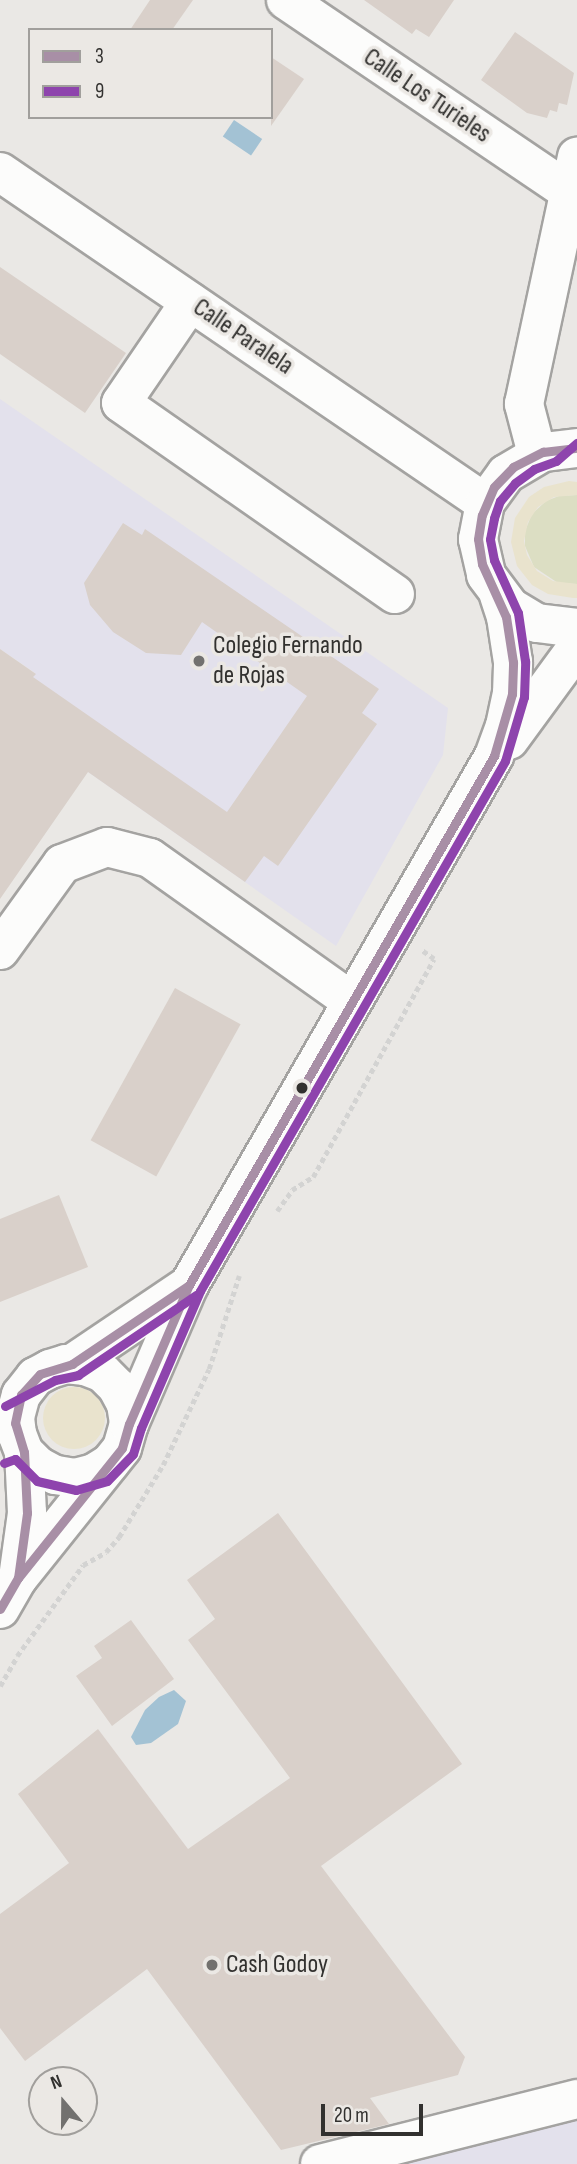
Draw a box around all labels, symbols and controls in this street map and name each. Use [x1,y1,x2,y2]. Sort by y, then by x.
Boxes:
legend [28,28,273,119]
street label: Calle Los Turieles [357,42,497,150]
text: 3 [95,44,104,69]
text: 9 [95,79,104,104]
street label: Calle Paralela [187,292,299,382]
place label: Colegio Fernando de Rojas [213,630,363,692]
marker: Colegio Fernando de Rojas [191,653,207,669]
unlabelled marker [295,1081,309,1095]
place label: Cash Godoy [226,1949,328,1981]
marker: Cash Godoy [204,1957,220,1973]
north arrow [28,2066,98,2136]
text: N [48,2070,65,2095]
scale bar [325,2090,426,2134]
text: 20 m [334,2103,369,2128]

